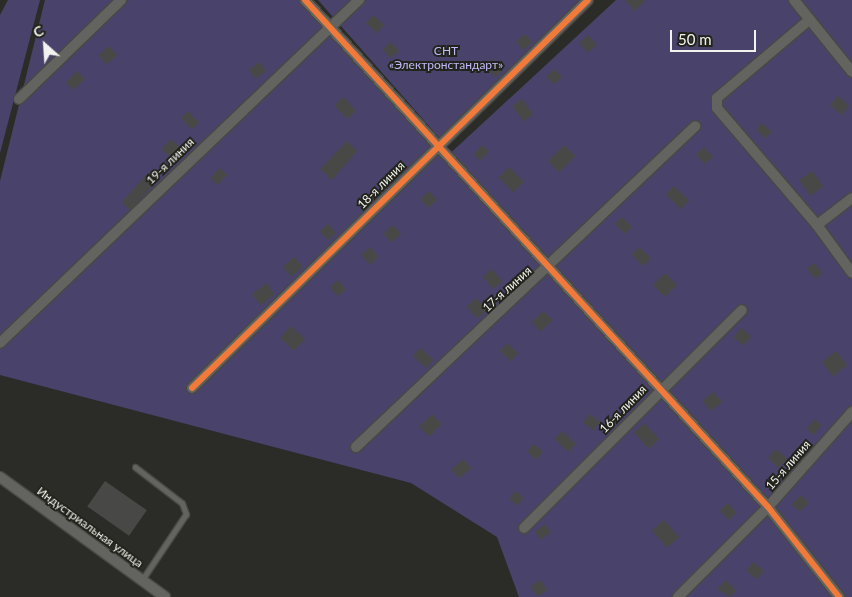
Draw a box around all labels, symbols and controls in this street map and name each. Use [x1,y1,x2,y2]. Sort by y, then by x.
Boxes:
north arrow [20,20,70,70]
scale bar [672,20,758,52]
text: С [30,21,46,41]
text: 50 m [678,30,712,48]
park label: СНТ «Электронстандарт» [389,44,503,72]
street label: 19-я линия [143,135,197,187]
street label: 18-я линия [354,158,408,212]
street label: 17-я линия [480,263,534,315]
street label: 16-я линия [597,382,649,436]
street label: 15-я линия [763,437,813,493]
street label: Индустриальная улица [34,484,146,570]

